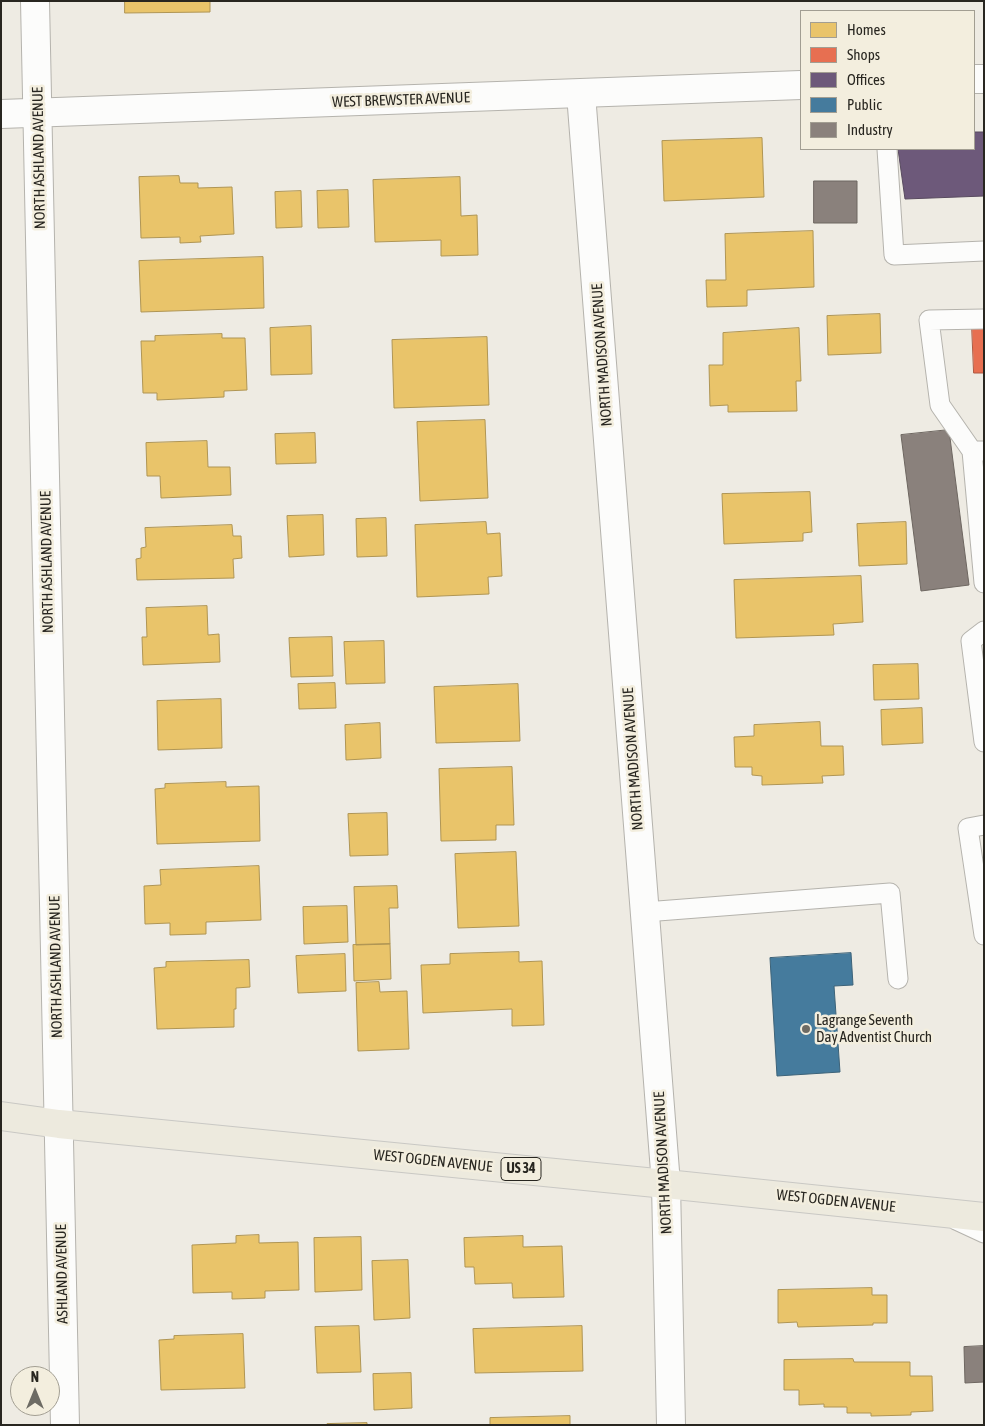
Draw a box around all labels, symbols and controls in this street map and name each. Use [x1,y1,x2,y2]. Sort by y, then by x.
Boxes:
legend [800,10,975,150]
text: Homes [847,21,886,38]
text: Shops [847,46,880,63]
text: Offices [847,71,885,88]
street label: NORTH ASHLAND AVENUE [29,87,49,229]
street label: WEST BREWSTER AVENUE [332,89,470,111]
text: Public [847,96,882,113]
text: Industry [847,121,893,138]
street label: NORTH MADISON AVENUE [588,283,616,427]
street label: NORTH ASHLAND AVENUE [37,491,57,633]
street label: NORTH MADISON AVENUE [619,687,647,831]
street label: NORTH ASHLAND AVENUE [46,896,66,1038]
place label: Lagrange Seventh Day Adventist Church [816,1011,932,1046]
marker: Lagrange Seventh Day Adventist Church [800,1023,812,1035]
street label: NORTH MADISON AVENUE [650,1091,676,1235]
street label: WEST OGDEN AVENUE [373,1146,493,1176]
road number: US 34 [501,1158,541,1180]
street label: WEST OGDEN AVENUE [776,1186,896,1216]
street label: ASHLAND AVENUE [52,1224,72,1324]
north arrow [10,1366,60,1416]
text: N [31,1369,39,1385]

